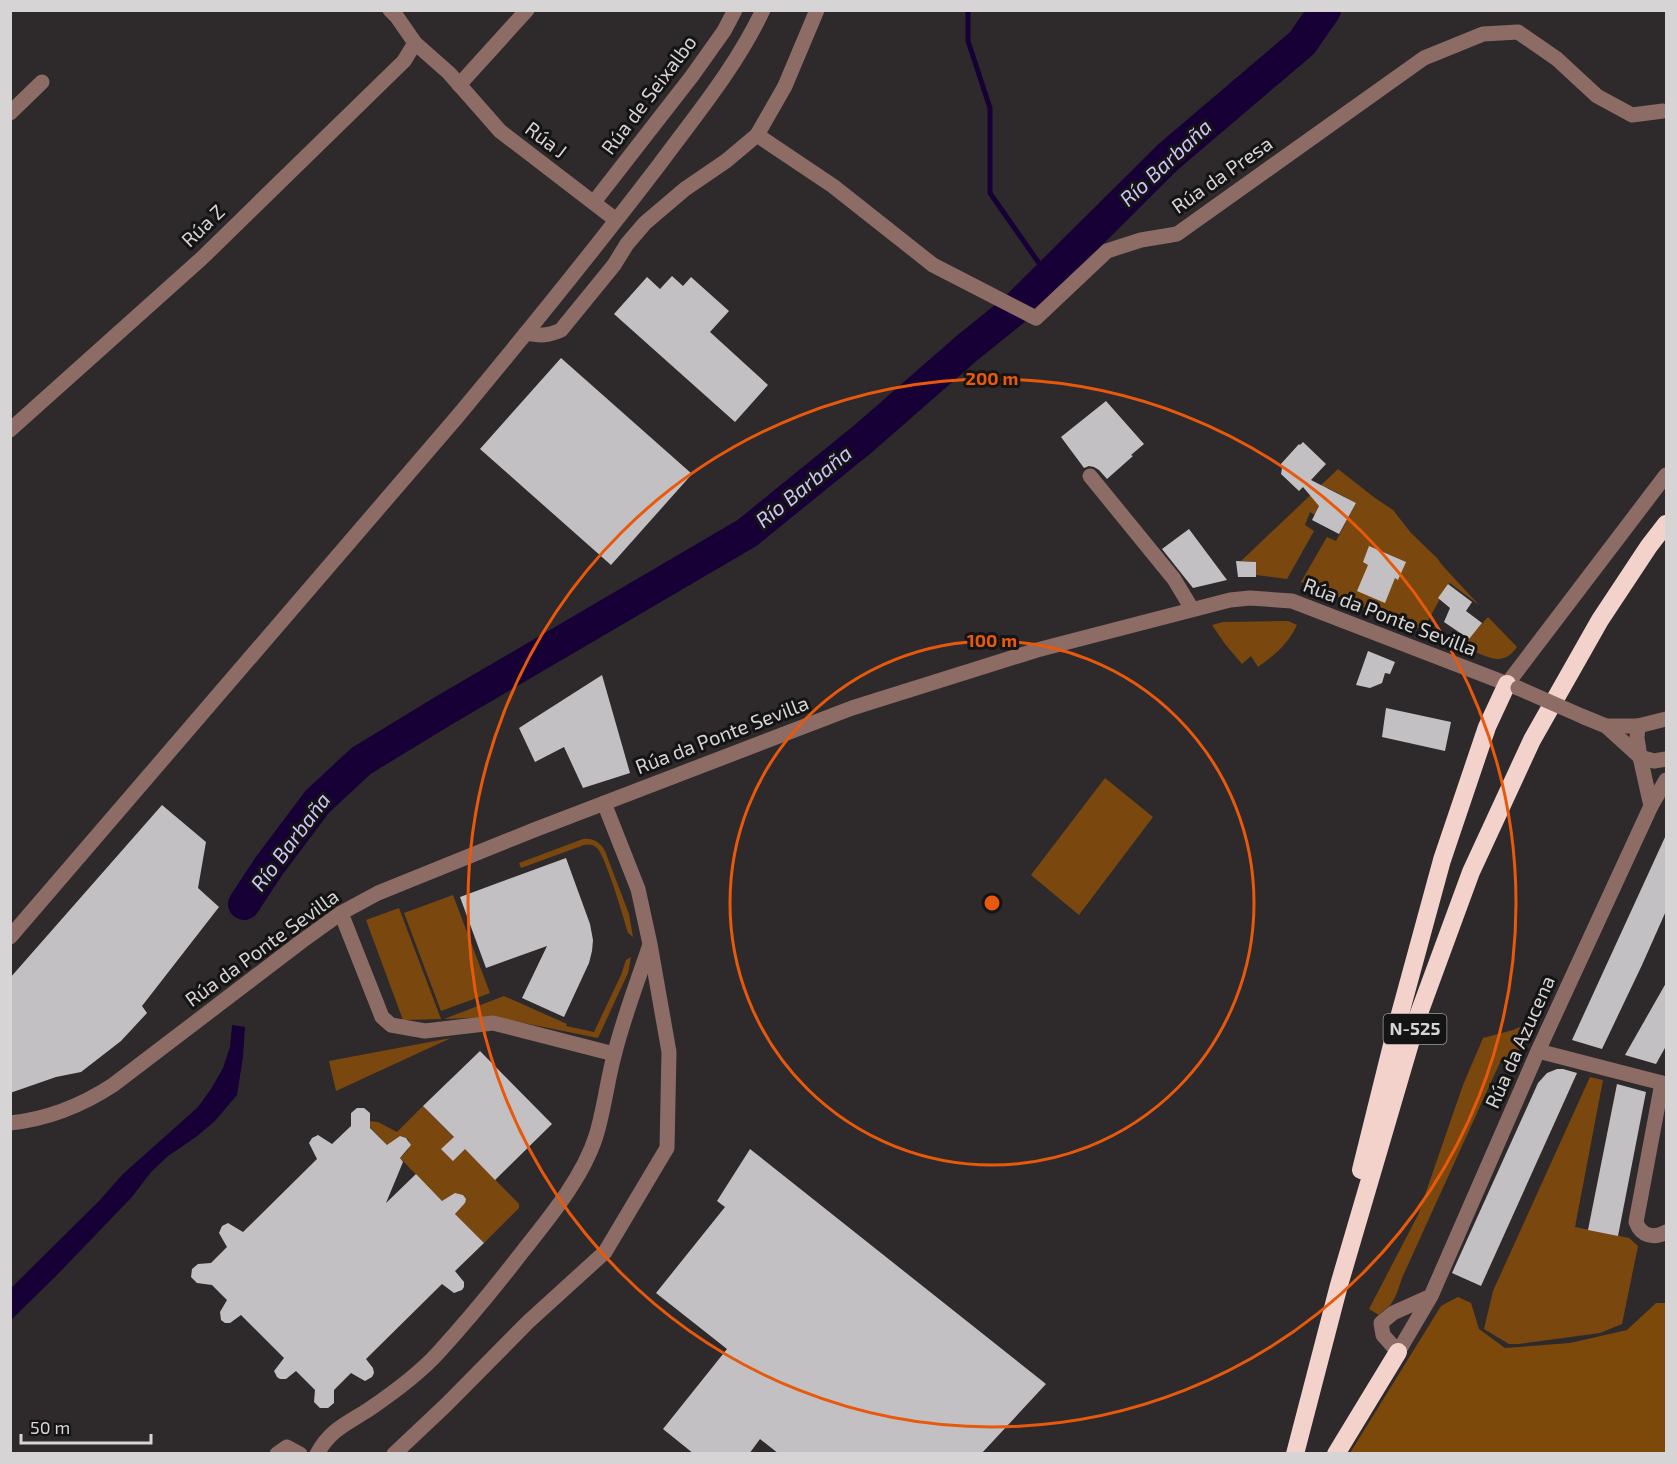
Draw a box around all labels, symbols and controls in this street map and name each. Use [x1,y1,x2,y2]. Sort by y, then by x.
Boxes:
street label: Rúa de Seixalbo [596,30,701,159]
water label: Río Barbaña [1114,113,1216,211]
street label: Rúa J [521,116,572,163]
street label: Rúa da Presa [1166,131,1276,218]
street label: Rúa Z [176,199,229,251]
text: 200 m [966,367,1018,389]
water label: Río Barbaña [750,440,856,532]
street label: Rúa da Ponte Sevilla [1300,572,1481,660]
text: 100 m [967,629,1017,651]
street label: Rúa da Ponte Sevilla [631,690,812,778]
water label: Río Barbaña [245,787,335,895]
street label: Rúa da Ponte Sevilla [180,883,343,1011]
centre of rings [982,893,1002,913]
street label: Rúa da Azucena [1479,972,1559,1112]
road number: N-525 [1384,1014,1446,1044]
scale bar [21,1407,152,1445]
text: 50 m [30,1416,70,1438]

